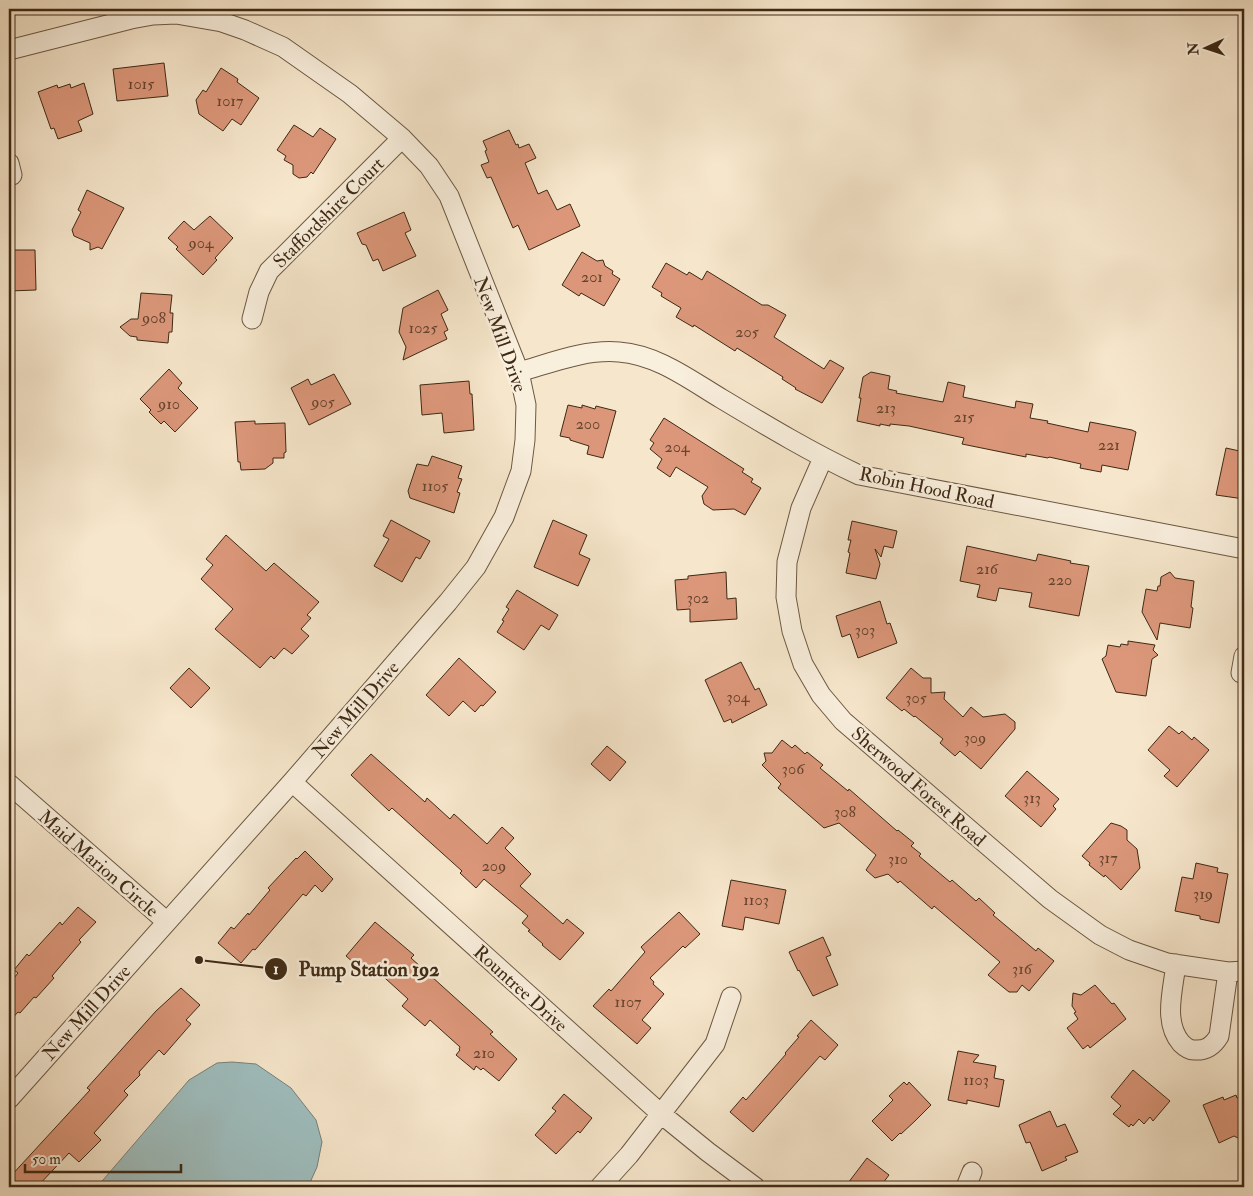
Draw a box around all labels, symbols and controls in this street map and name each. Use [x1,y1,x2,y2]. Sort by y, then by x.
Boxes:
north arrow [1180,22,1230,72]
text: N [1185,41,1202,56]
house number: 1015 [128,74,154,94]
house number: 1017 [217,91,244,111]
street label: Staffordshire Court [268,152,389,273]
house number: 904 [188,233,215,253]
house number: 201 [581,267,603,287]
street label: New Mill Drive [468,273,532,395]
house number: 908 [141,308,166,328]
house number: 1025 [409,318,437,338]
house number: 205 [735,322,759,342]
house number: 905 [310,392,335,412]
house number: 910 [157,394,180,414]
house number: 213 [876,398,896,418]
house number: 215 [954,407,974,427]
house number: 200 [576,414,600,434]
house number: 221 [1098,435,1120,455]
house number: 204 [665,437,691,457]
street label: Robin Hood Road [857,462,997,514]
house number: 1105 [422,476,448,496]
house number: 216 [976,559,999,579]
house number: 220 [1048,570,1072,590]
house number: 302 [687,588,709,608]
house number: 303 [855,620,875,640]
street label: New Mill Drive [307,656,405,763]
house number: 304 [727,687,751,707]
house number: 305 [905,688,927,708]
street label: Sherwood Forest Road [846,722,991,852]
house number: 309 [964,728,986,748]
house number: 306 [782,759,805,779]
house number: 313 [1023,788,1041,808]
house number: 308 [834,802,856,822]
street label: Maid Marion Circle [33,805,163,923]
house number: 317 [1098,848,1118,868]
house number: 310 [888,849,908,869]
house number: 209 [482,856,506,876]
house number: 319 [1193,884,1213,904]
house number: 1103 [743,890,769,910]
street label: Rountree Drive [468,940,572,1037]
callout: Pump Station 192 [263,951,449,986]
text: Pump Station 192 [299,957,439,983]
house number: 316 [1012,959,1033,979]
street label: New Mill Drive [37,960,136,1066]
text: 1 [273,960,279,979]
house number: 1107 [615,992,642,1012]
house number: 210 [473,1043,495,1063]
house number: 1103 [963,1070,989,1090]
scale bar [25,1141,181,1173]
text: 50 m [32,1150,61,1169]

